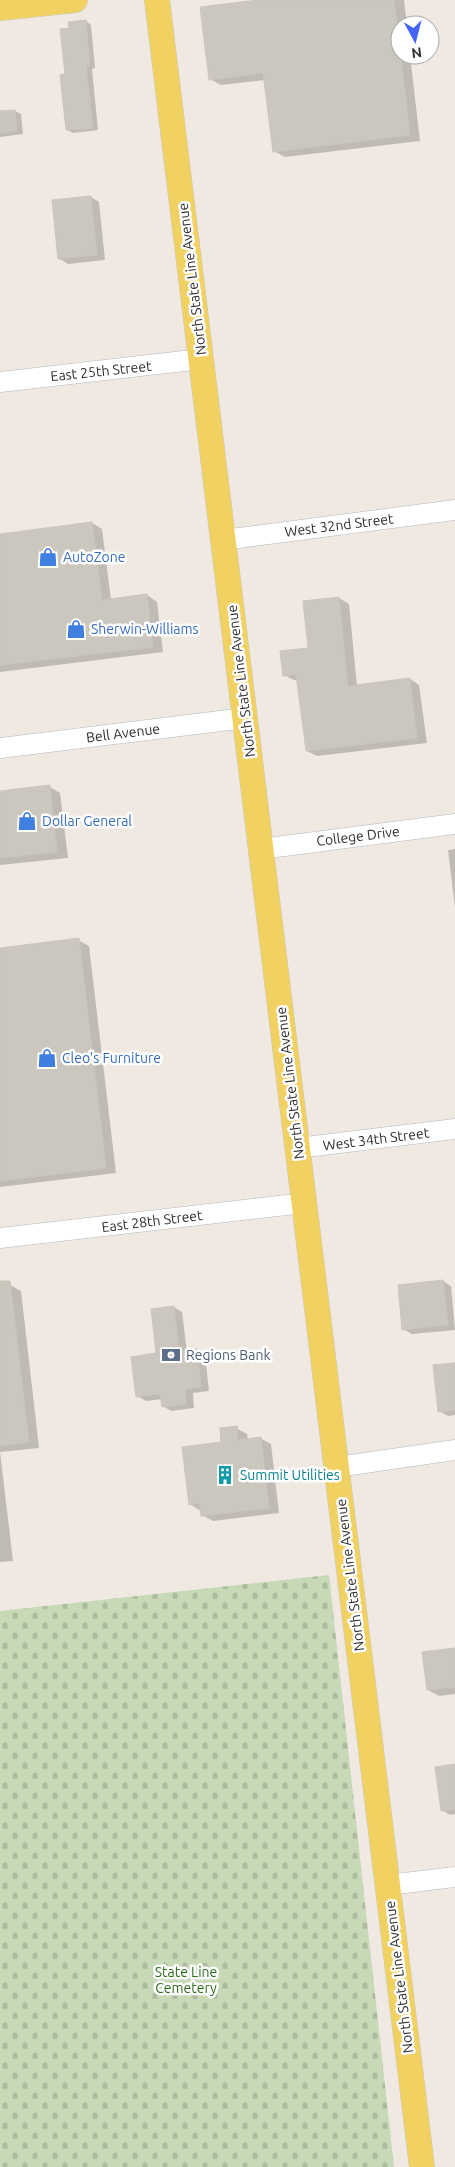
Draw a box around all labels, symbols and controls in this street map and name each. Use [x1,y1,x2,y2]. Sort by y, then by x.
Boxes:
north arrow [390,15,440,65]
text: N [410,44,423,61]
street label: North State Line Avenue [175,202,209,356]
street label: East 25th Street [50,358,153,384]
street label: West 32nd Street [284,510,395,540]
shop icon: AutoZone [37,546,59,568]
place label: AutoZone [63,549,125,565]
street label: North State Line Avenue [224,604,258,758]
shop icon: Sherwin-Williams [65,618,87,640]
place label: Sherwin-Williams [91,621,199,637]
street label: Bell Avenue [85,721,161,745]
shop icon: Dollar General [16,810,38,832]
place label: Dollar General [42,813,132,829]
street label: College Drive [315,823,401,849]
street label: North State Line Avenue [273,1006,307,1160]
shop icon: Cleo's Furniture [36,1047,58,1069]
place label: Cleo's Furniture [62,1050,161,1066]
street label: West 34th Street [322,1124,430,1153]
street label: East 28th Street [101,1207,204,1235]
bank icon: Regions Bank [160,1344,182,1366]
place label: Regions Bank [186,1347,271,1363]
building icon: Summit Utilities [214,1464,236,1486]
place label: Summit Utilities [240,1467,340,1483]
street label: North State Line Avenue [333,1498,367,1652]
street label: North State Line Avenue [382,1900,416,2054]
park label: State Line Cemetery [155,1964,217,1996]

